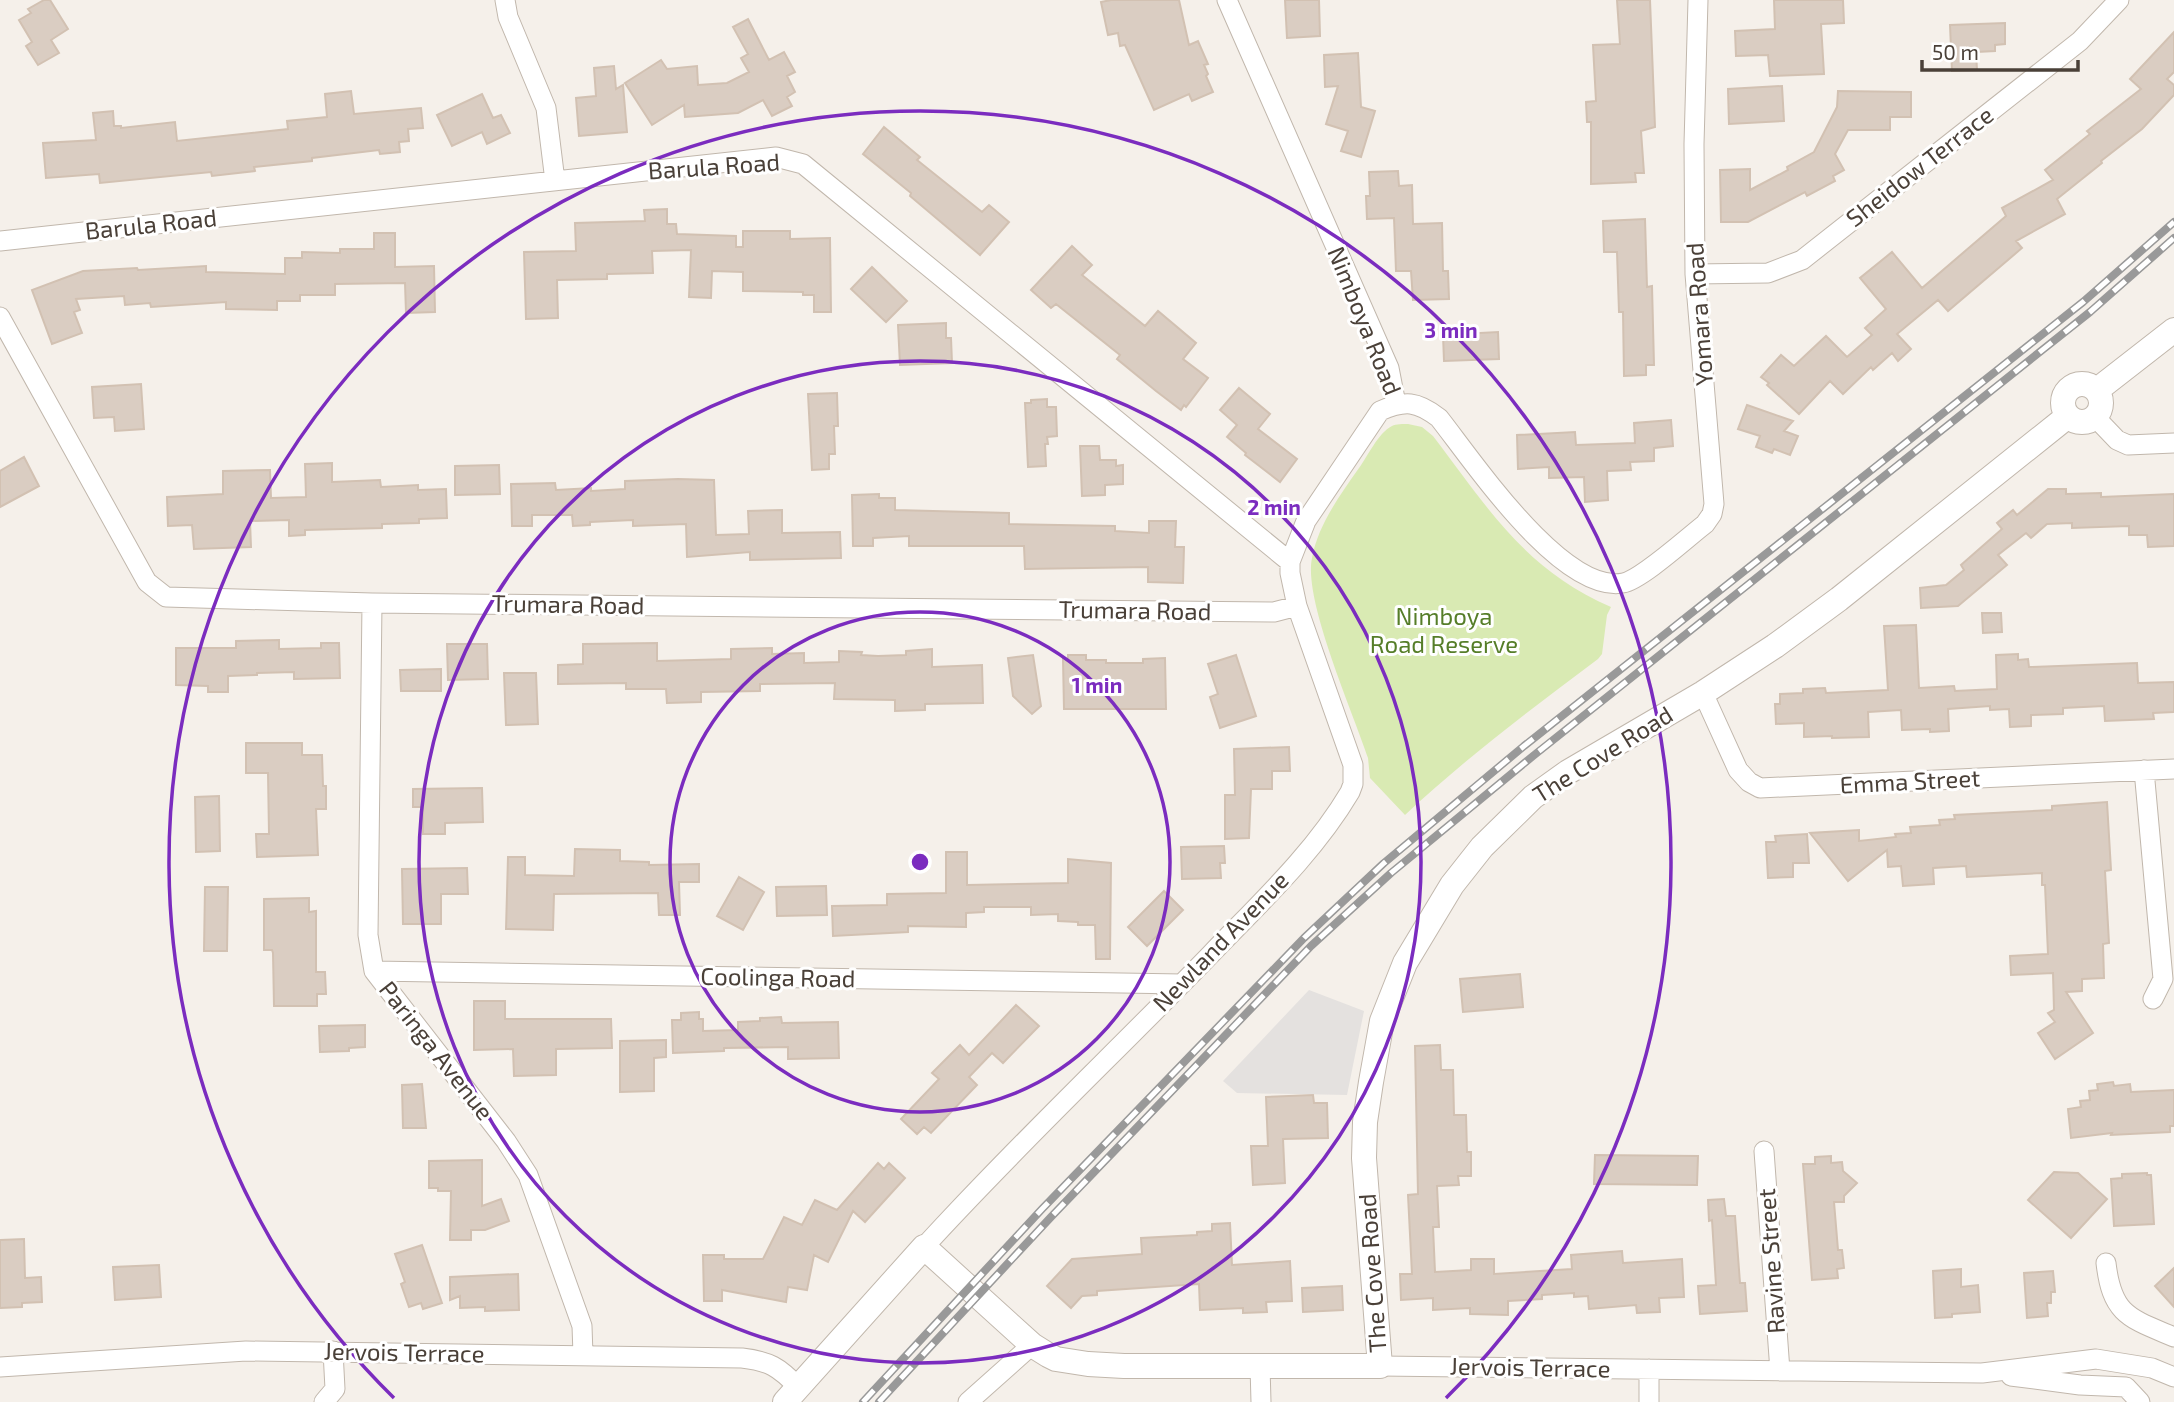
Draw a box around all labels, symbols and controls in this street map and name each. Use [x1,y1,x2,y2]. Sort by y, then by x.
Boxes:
scale bar [1922,28,2078,72]
text: 50 m [1932,39,1979,64]
street label: Sheidow Terrace [1840,99,1998,232]
street label: Barula Road [647,146,781,185]
street label: Barula Road [84,202,218,245]
street label: Nimboya Road [1322,242,1408,399]
street label: Yomara Road [1679,242,1718,387]
text: 3 min [1424,317,1478,342]
text: 2 min [1247,494,1301,519]
street label: Trumara Road [491,588,645,619]
street label: Trumara Road [1058,594,1212,625]
park label: Nimboya Road Reserve [1370,601,1518,658]
text: 1 min [1072,672,1122,697]
street label: The Cove Road [1527,699,1677,808]
street label: Emma Street [1839,762,1981,799]
centre of rings [908,850,932,874]
street label: Newland Avenue [1146,865,1294,1017]
street label: Coolinga Road [700,961,856,992]
street label: Paringa Avenue [374,975,500,1125]
street label: Ravine Street [1751,1187,1790,1335]
street label: The Cove Road [1351,1193,1392,1354]
street label: Jervois Terrace [323,1336,485,1367]
street label: Jervois Terrace [1449,1351,1611,1382]

